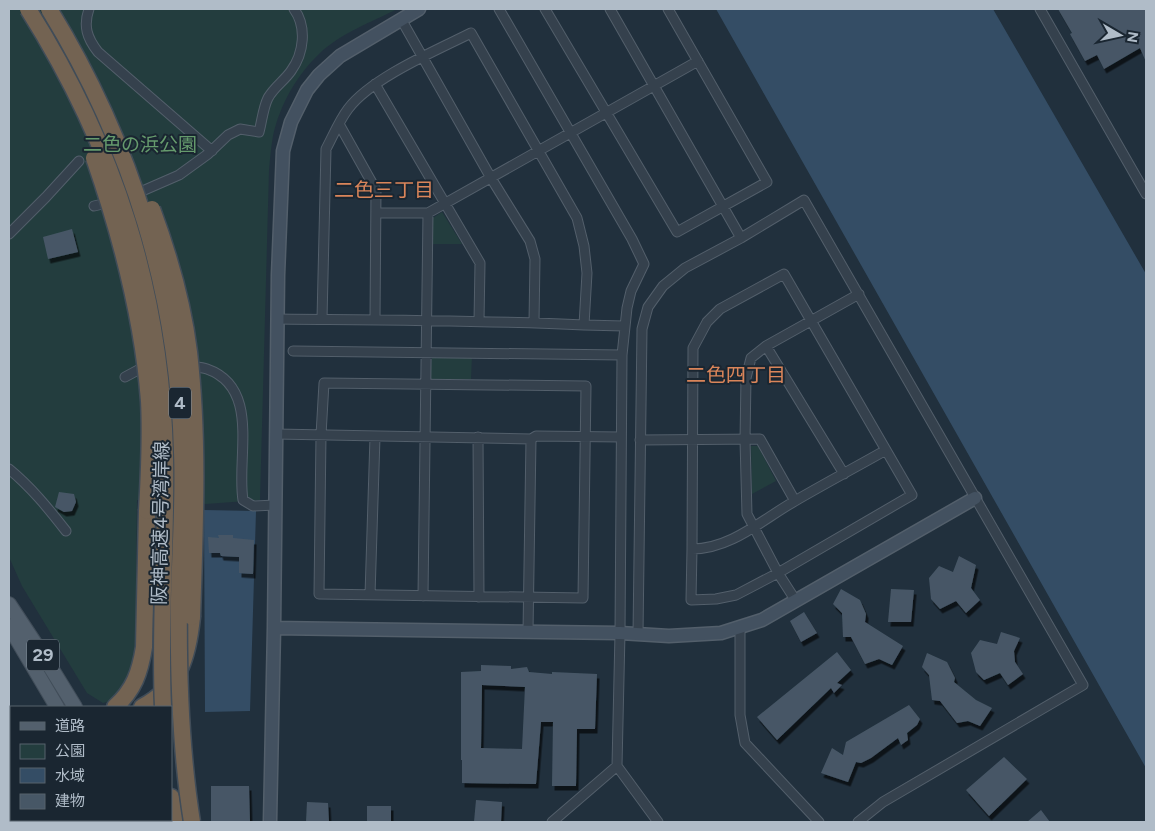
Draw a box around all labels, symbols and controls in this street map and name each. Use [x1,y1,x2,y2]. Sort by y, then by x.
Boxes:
north arrow [1095,10,1145,60]
text: N [1123,30,1142,44]
park label: 二色の浜公園 [83,133,197,156]
district label: 二色三丁目 [334,178,434,202]
district label: 二色四丁目 [686,363,786,387]
road number: 4 [169,388,191,418]
street label: 阪神高速4号湾岸線 [148,441,173,605]
road number: 29 [27,640,59,670]
legend [10,706,172,821]
text: 道路 [55,717,85,735]
text: 公園 [55,742,85,760]
text: 水域 [55,767,85,785]
text: 建物 [55,792,85,810]

